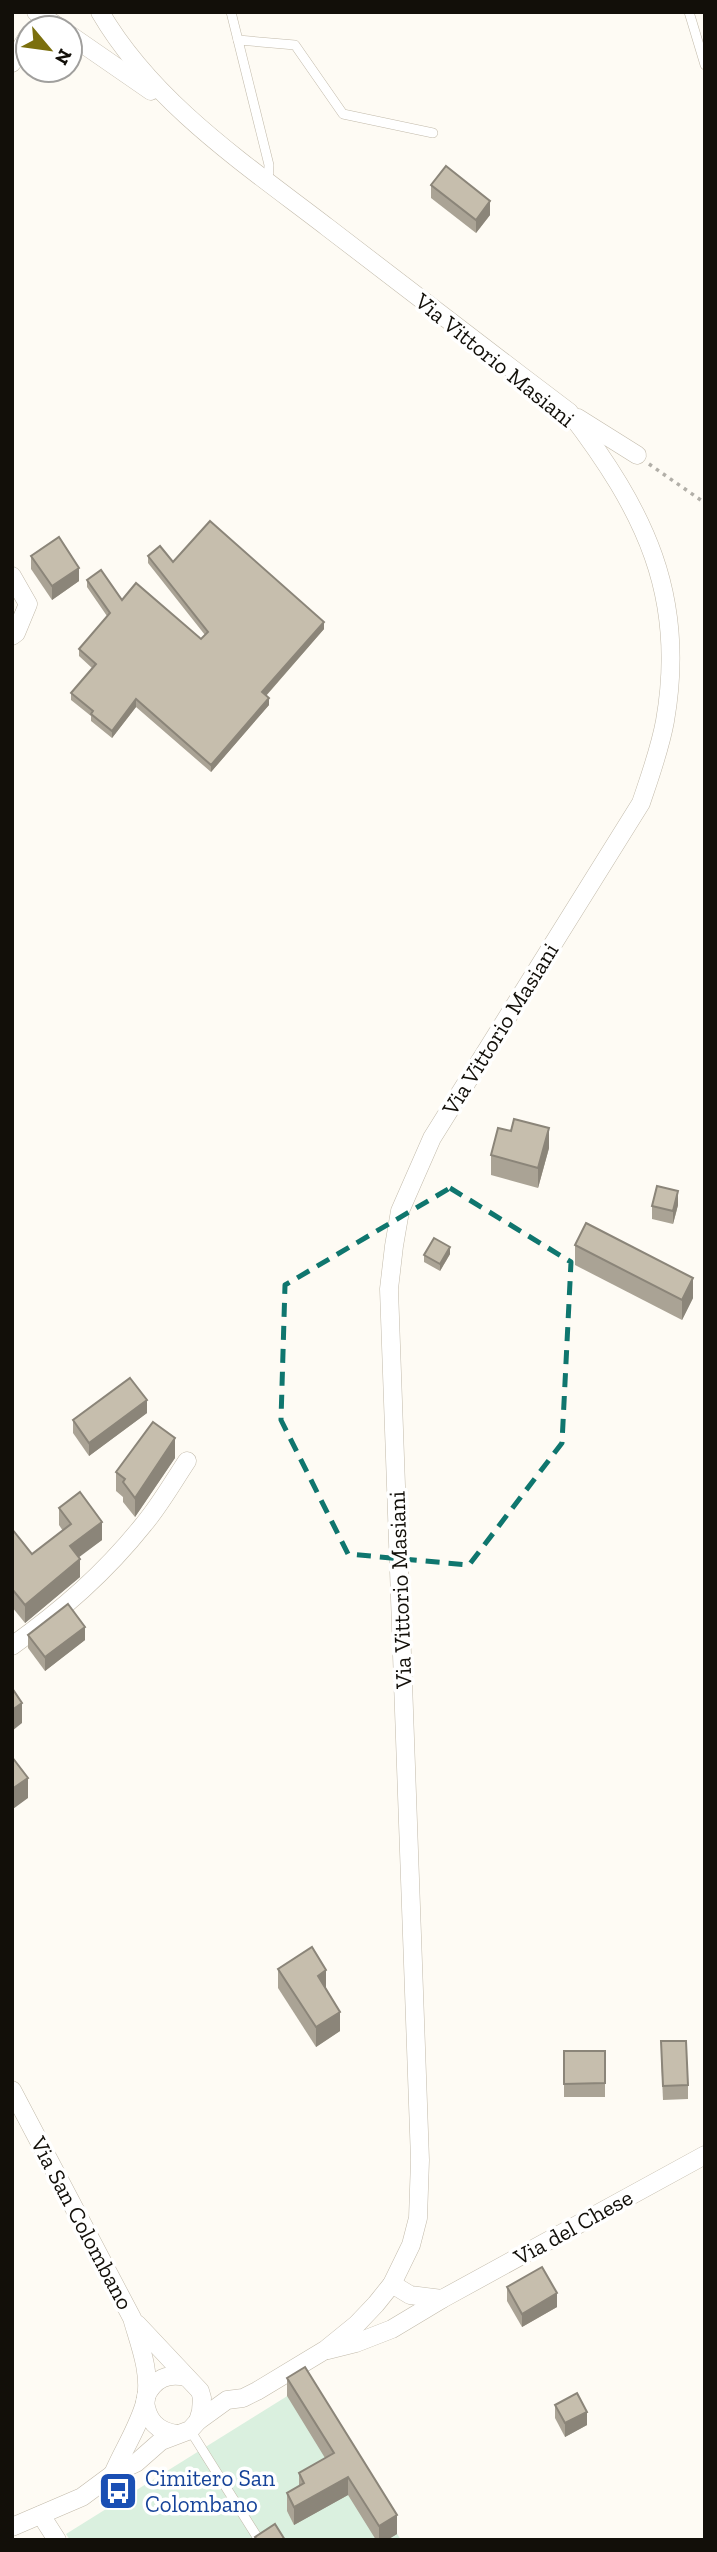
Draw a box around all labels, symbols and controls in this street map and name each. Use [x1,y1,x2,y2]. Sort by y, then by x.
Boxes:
north arrow [14,14,84,84]
text: N [50,45,77,69]
street label: Via Vittorio Masiani [409,286,581,433]
street label: Via Vittorio Masiani [435,938,564,1121]
street label: Via Vittorio Masiani [383,1491,417,1690]
street label: Via San Colombano [24,2131,139,2314]
street label: Via del Chese [508,2183,637,2272]
place label: Cimitero San Colombano [145,2464,275,2518]
bus stop icon: Cimitero San Colombano [97,2470,139,2512]

